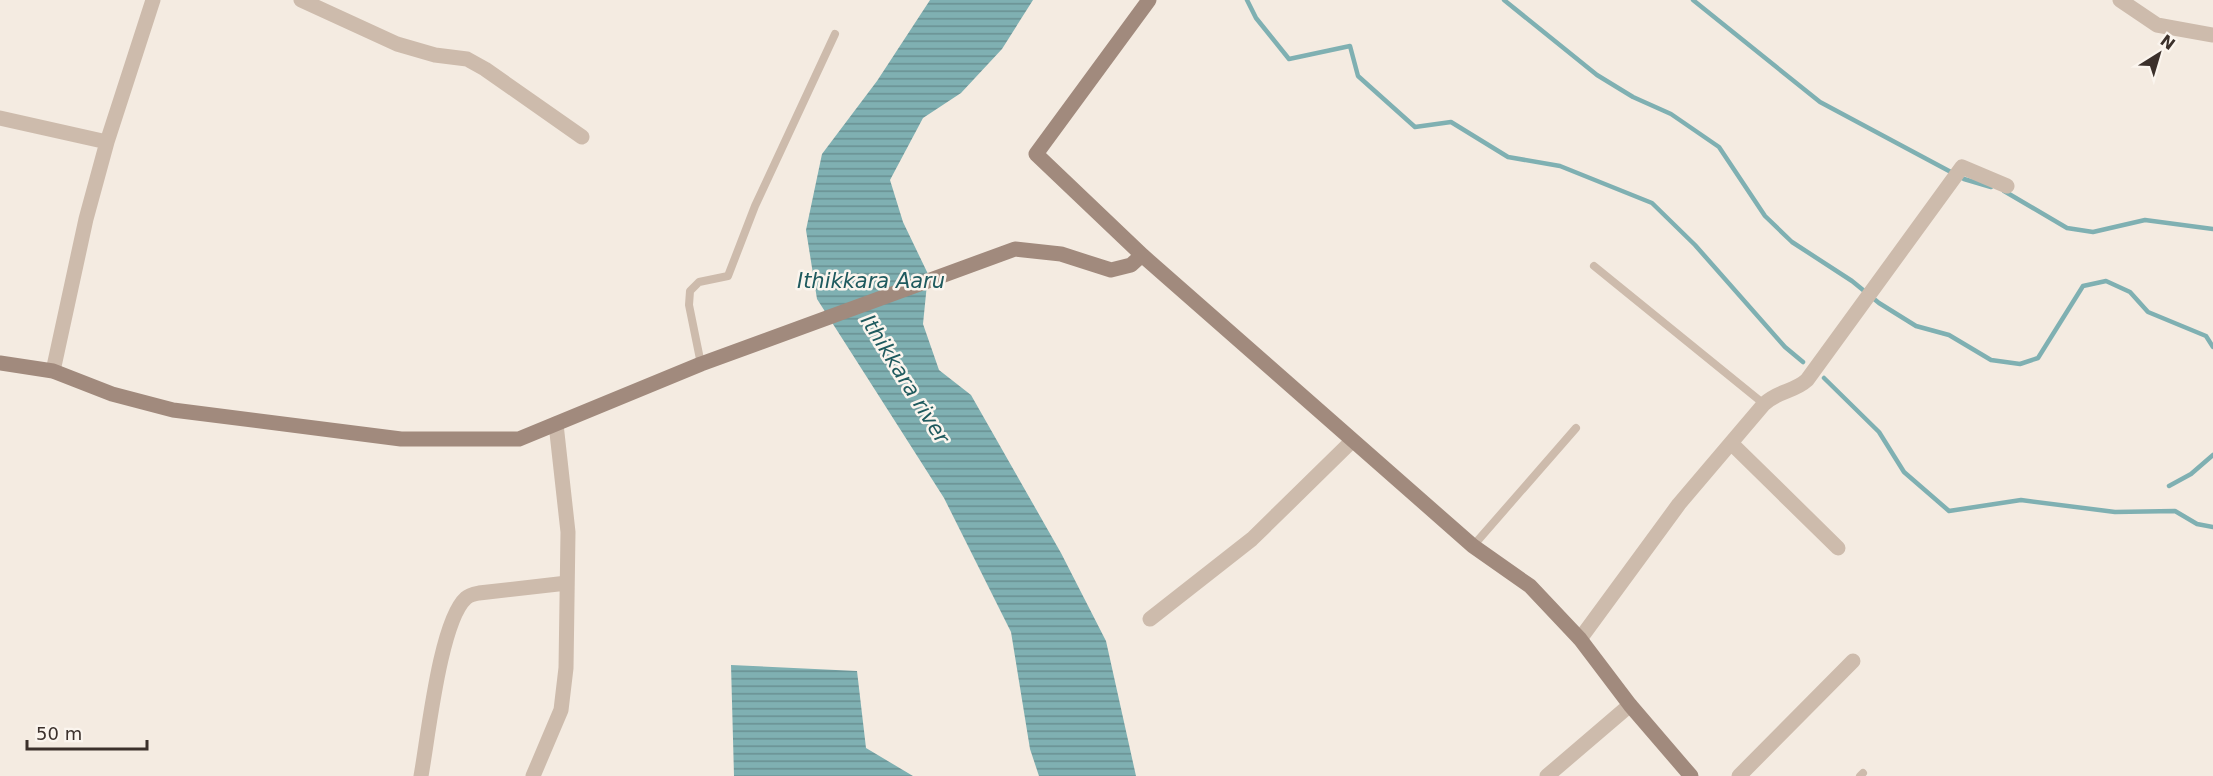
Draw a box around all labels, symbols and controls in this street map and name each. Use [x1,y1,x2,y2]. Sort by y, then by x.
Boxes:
north arrow [2129,24,2189,84]
text: N [2157,31,2179,54]
water label: Ithikkara Aaru [797,269,945,293]
water label: Ithikkara river [856,310,955,449]
scale bar [27,713,147,751]
text: 50 m [36,723,82,744]

